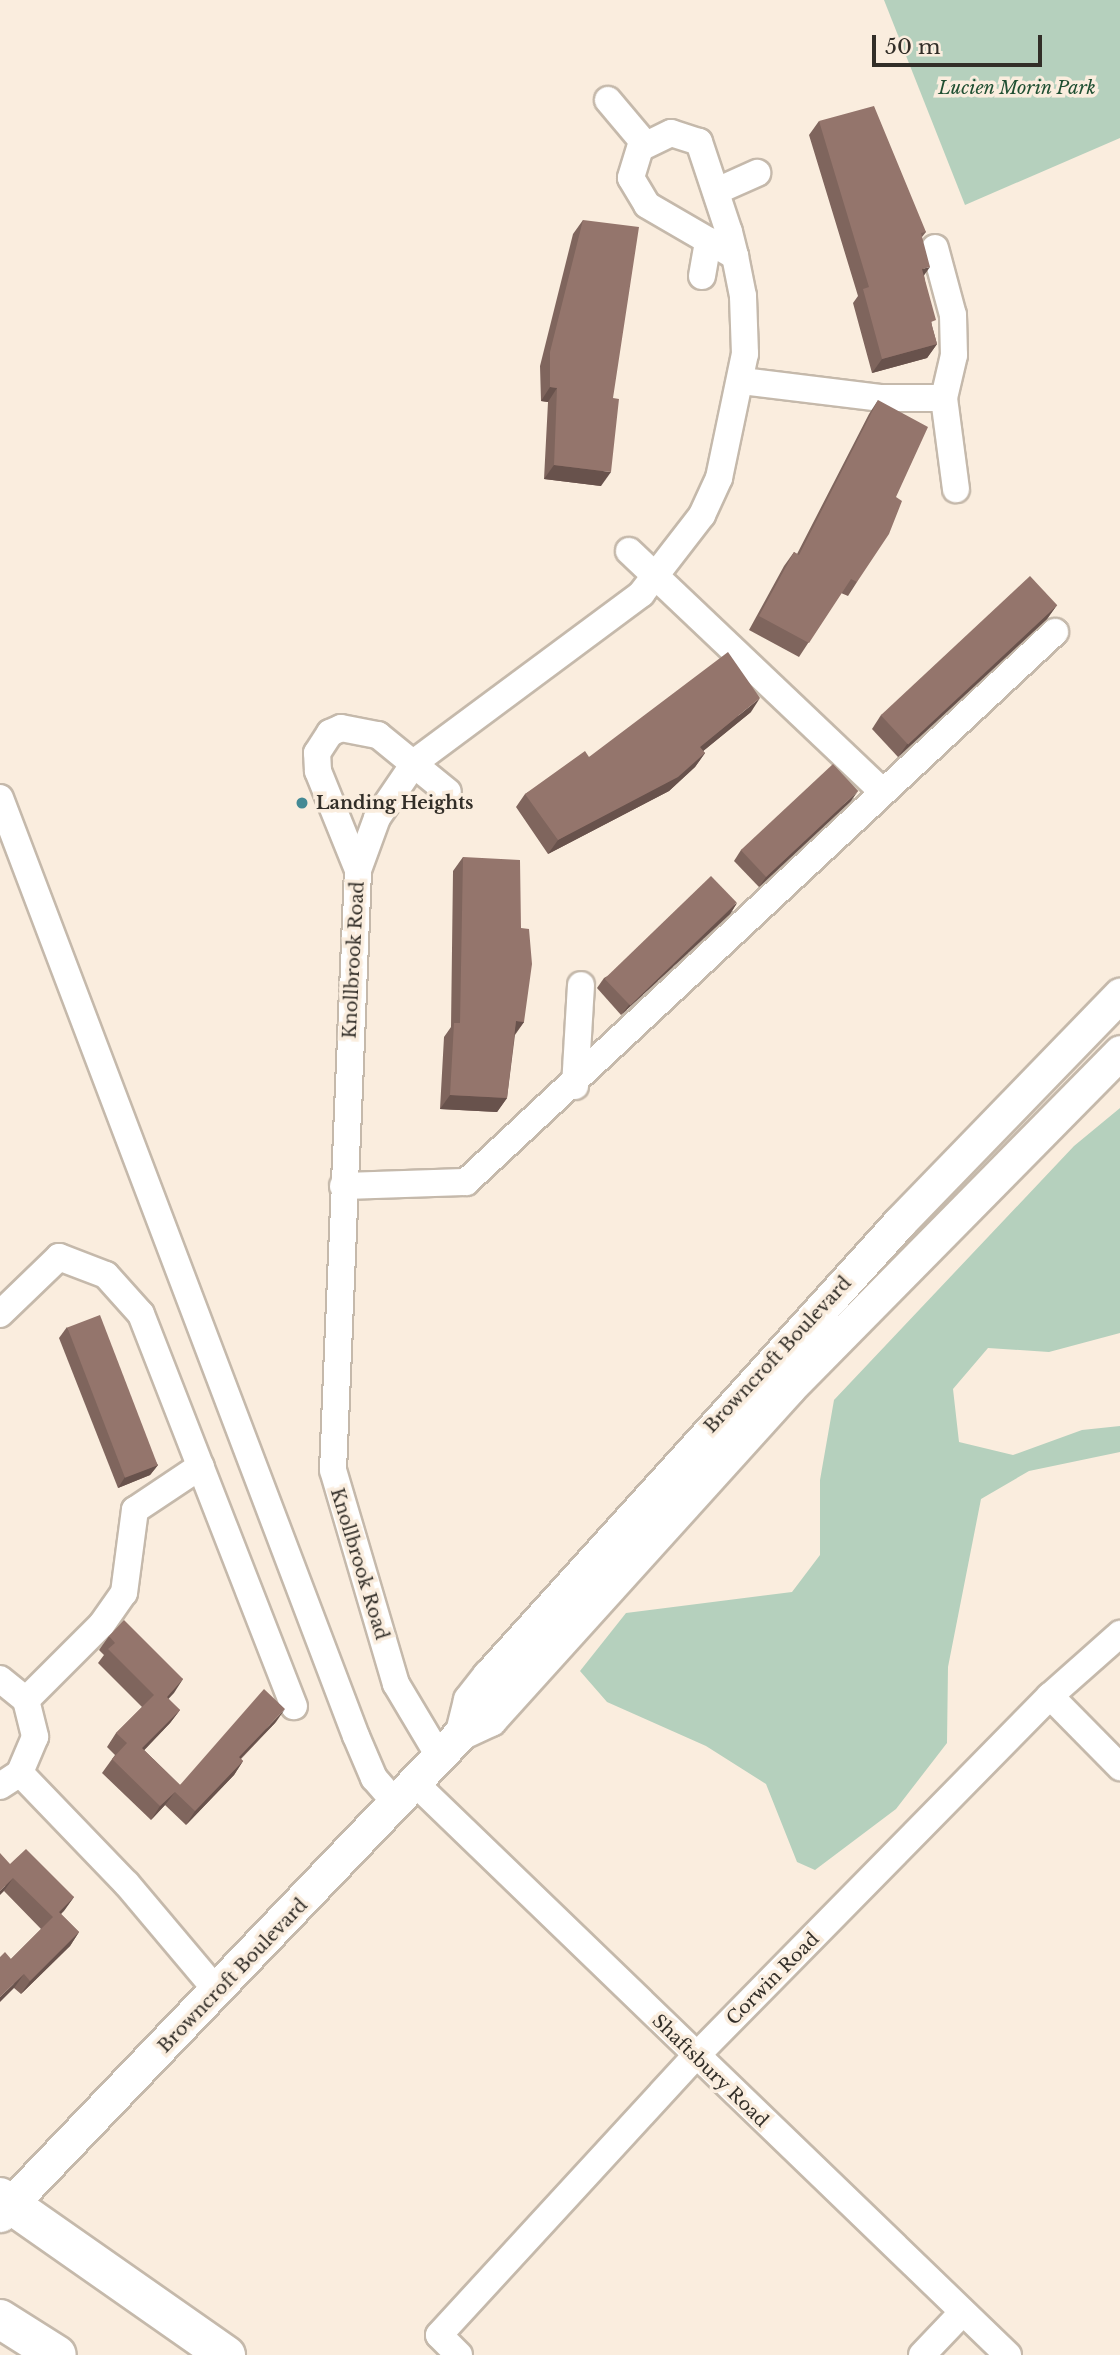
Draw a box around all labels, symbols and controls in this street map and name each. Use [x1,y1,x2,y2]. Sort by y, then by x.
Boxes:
scale bar [875,21,1045,65]
text: 50 m [885,34,940,60]
park label: Lucien Morin Park [938,77,1096,99]
place label: Landing Heights [316,792,474,814]
marker: Landing Heights [294,795,310,811]
street label: Knollbrook Road [339,881,369,1039]
street label: Browncroft Boulevard [700,1273,856,1437]
street label: Knollbrook Road [326,1485,392,1643]
street label: Browncroft Boulevard [154,1895,312,2057]
street label: Corwin Road [722,1928,824,2030]
street label: Shaftsbury Road [647,2010,773,2132]

